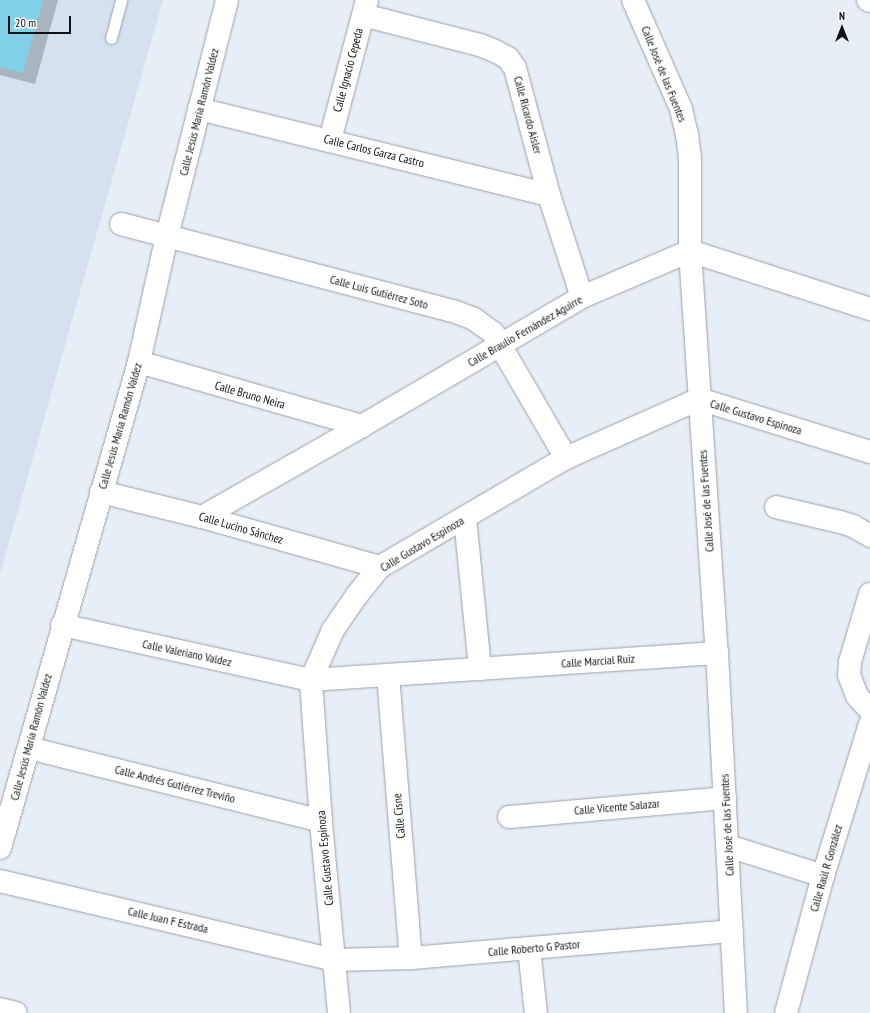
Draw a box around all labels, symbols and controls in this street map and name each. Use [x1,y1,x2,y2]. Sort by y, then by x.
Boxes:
scale bar [10,8,73,34]
north arrow [822,8,862,48]
text: N [839,9,845,23]
text: 20 m [15,15,36,30]
street label: Calle José de las Fuentes [638,24,690,124]
street label: Calle Ignacio Cepeda [330,27,366,113]
street label: Calle Jesús María Ramón Valdez [176,47,222,177]
street label: Calle Ricardo Aisler [511,74,545,156]
street label: Calle Carlos Garza Castro [322,132,426,170]
street label: Calle Luis Gutiérrez Soto [328,272,430,312]
street label: Calle Braulio Fernández Aguirre [465,292,585,370]
street label: Calle Jesús María Ramón Valdez [95,361,145,491]
street label: Calle Bruno Neira [213,378,287,412]
street label: Calle Gustavo Espinoza [708,396,804,438]
street label: Calle José de las Fuentes [695,449,717,553]
street label: Calle Lucino Sánchez [197,509,285,547]
street label: Calle Gustavo Espinoza [377,513,467,575]
street label: Calle Valeriano Valdez [141,636,233,670]
street label: Calle Marcial Ruiz [561,651,635,671]
street label: Calle Jesús María Ramón Valdez [7,672,55,802]
street label: Calle Andrés Gutiérrez Treviño [113,762,237,806]
street label: Calle José de las Fuentes [717,774,737,876]
street label: Calle Cisne [390,793,408,839]
street label: Calle Vicente Salazar [573,796,661,818]
street label: Calle Gustavo Espinoza [314,810,336,906]
street label: Calle Raúl R González [807,823,845,913]
street label: Calle Juan F Estrada [126,904,210,936]
street label: Calle Roberto G Pastor [487,937,581,959]

